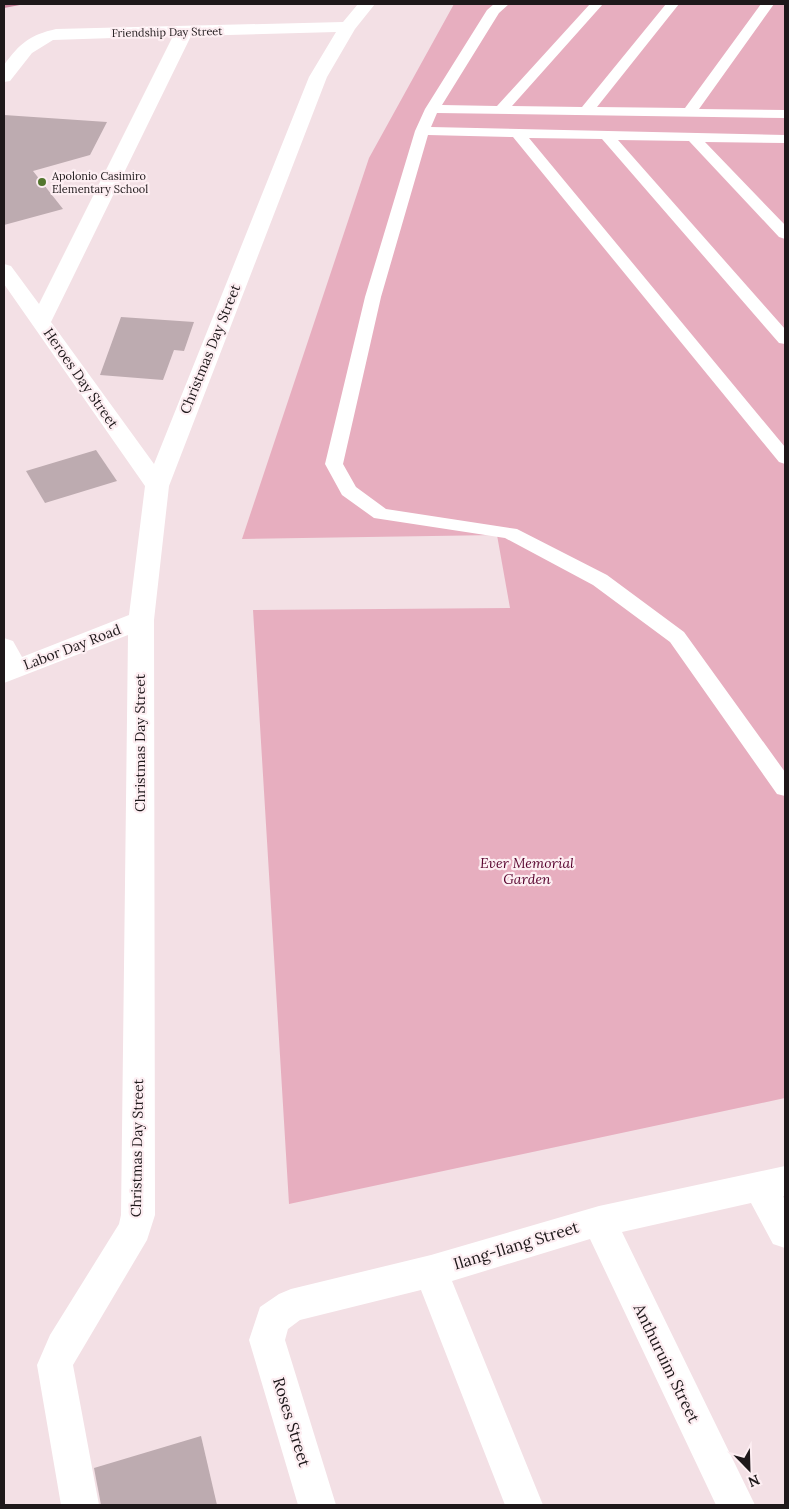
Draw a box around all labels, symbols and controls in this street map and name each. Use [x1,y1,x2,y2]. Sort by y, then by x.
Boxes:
street label: Friendship Day Street [111,24,223,40]
place label: Apolonio Casimiro Elementary School [51,169,148,196]
marker: Apolonio Casimiro Elementary School [36,176,48,188]
street label: Christmas Day Street [176,281,244,416]
street label: Heroes Day Street [40,324,123,432]
street label: Labor Day Road [21,620,123,674]
street label: Christmas Day Street [131,673,149,812]
park label: Ever Memorial Garden [480,854,574,888]
street label: Christmas Day Street [127,1078,147,1217]
street label: Ilang-Ilang Street [451,1216,582,1274]
street label: Anthuruim Street [629,1299,705,1426]
street label: Roses Street [269,1375,315,1470]
north arrow [724,1444,774,1494]
text: N [745,1471,763,1491]

